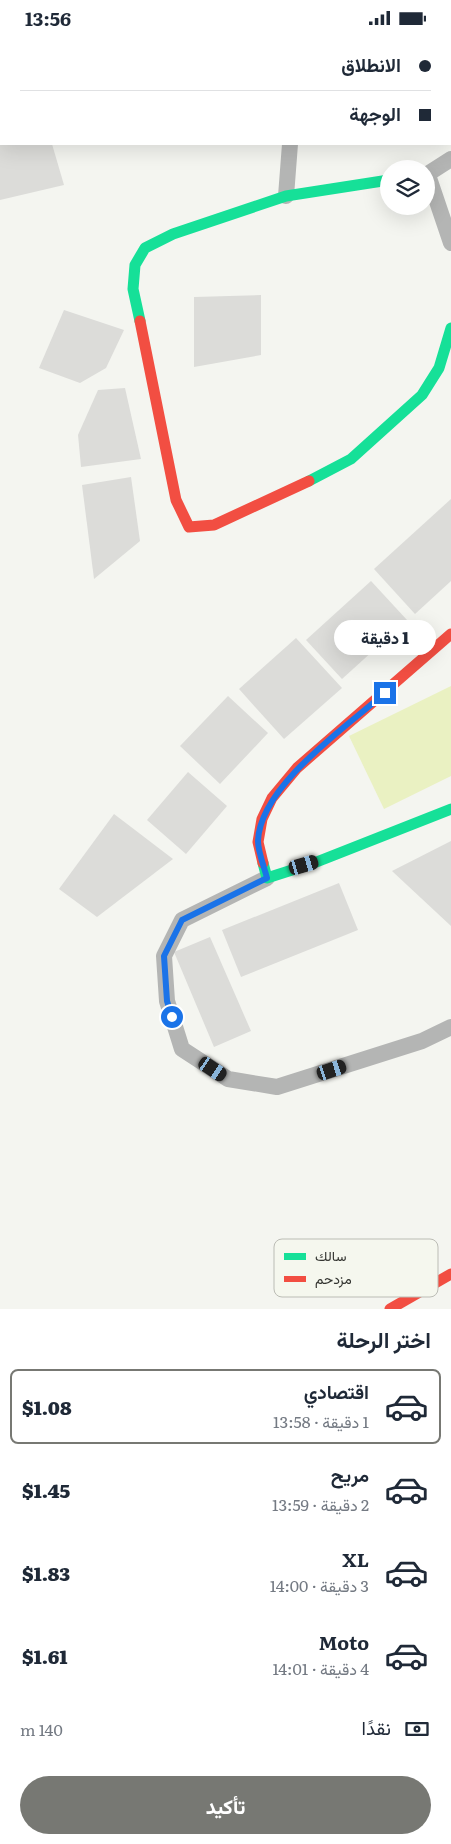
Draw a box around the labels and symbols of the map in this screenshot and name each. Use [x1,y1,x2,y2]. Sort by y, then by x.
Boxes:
callout: 1 دقيقة [334,621,436,655]
route end [374,682,396,704]
car [287,854,320,876]
route start [161,1006,183,1028]
car [196,1054,229,1084]
car [315,1058,348,1082]
legend [274,1239,438,1297]
text: سالك [315,1245,346,1265]
text: مزدحم [315,1268,352,1288]

